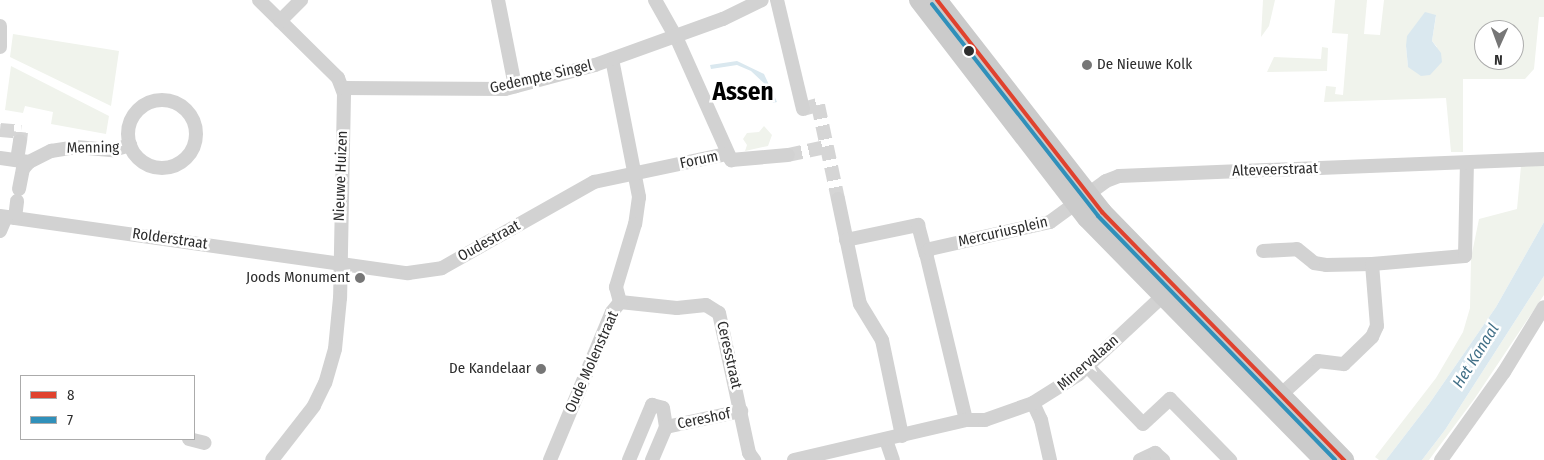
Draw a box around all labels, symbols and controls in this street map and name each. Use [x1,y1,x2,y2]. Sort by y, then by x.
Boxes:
north arrow [1474,20,1524,70]
unlabelled marker [964,46,974,56]
text: N [1494,51,1503,68]
place label: De Nieuwe Kolk [1097,56,1192,74]
street label: Gedempte Singel [488,57,594,97]
marker: De Nieuwe Kolk [1081,59,1093,71]
district label: Assen [712,77,774,107]
street label: Nieuwe Huizen [330,130,352,222]
street label: Menning [67,139,119,157]
street label: Forum [678,147,720,173]
street label: Alteveerstraat [1232,160,1318,180]
street label: Mercuriusplein [957,213,1049,251]
street label: Oudestraat [455,217,523,265]
street label: Rolderstraat [131,225,209,253]
place label: Joods Monument [246,269,350,287]
marker: Joods Monument [354,272,366,284]
street label: Oude Molenstraat [561,308,623,416]
street label: Ceresstraat [712,319,746,391]
water label: Het Kanaal [1449,320,1503,392]
street label: Minervalaan [1054,332,1122,394]
place label: De Kandelaar [449,360,531,378]
marker: De Kandelaar [535,363,547,375]
legend [20,375,195,440]
text: 8 [67,386,75,404]
street label: Cereshof [676,405,732,433]
text: 7 [67,411,73,429]

